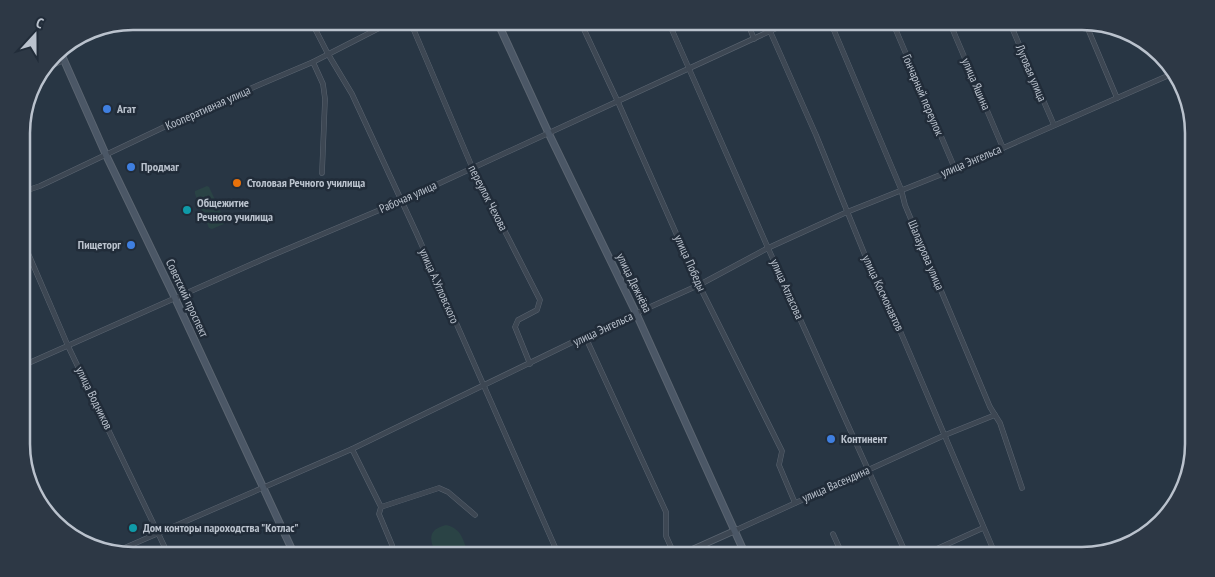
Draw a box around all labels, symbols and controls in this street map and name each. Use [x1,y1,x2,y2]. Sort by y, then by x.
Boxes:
north arrow [10,10,60,60]
text: С [33,13,46,33]
street label: Луговая улица [1012,41,1050,104]
street label: Гончарный переулок [900,52,948,138]
street label: улица Яшина [959,56,994,112]
street label: Кооперативная улица [163,82,253,133]
place label: Агат [116,101,137,116]
marker: Агат [101,103,113,115]
street label: улица Энгельса [938,141,1004,180]
place label: Продмаг [141,159,179,174]
marker: Продмаг [125,161,137,173]
street label: переулок Чехова [465,162,512,233]
place label: Столовая Речного училища [247,175,365,190]
marker: Столовая Речного училища [231,177,243,189]
street label: Рабочая улица [377,177,439,216]
place label: Общежитие Речного училища [197,195,273,224]
marker: Общежитие Речного училища [181,204,193,216]
street label: Шалаурова улица [905,218,948,292]
street label: улица Победы [671,232,710,293]
place label: Пищеторг [78,237,121,252]
marker: Пищеторг [125,239,137,251]
street label: улица А.Угловского [416,246,463,326]
street label: улица Дежнёва [614,251,655,315]
street label: улица Космонавтов [859,252,908,333]
street label: Советский проспект [163,256,212,339]
street label: улица Атласова [767,256,807,321]
street label: улица Энгельса [570,308,635,349]
street label: улица Водников [73,364,116,432]
place label: Континент [841,431,888,446]
marker: Континент [825,433,837,445]
street label: улица Васендина [800,462,872,505]
place label: Дом конторы пароходства "Котлас" [143,520,299,535]
marker: Дом конторы пароходства "Котлас" [127,522,139,534]

